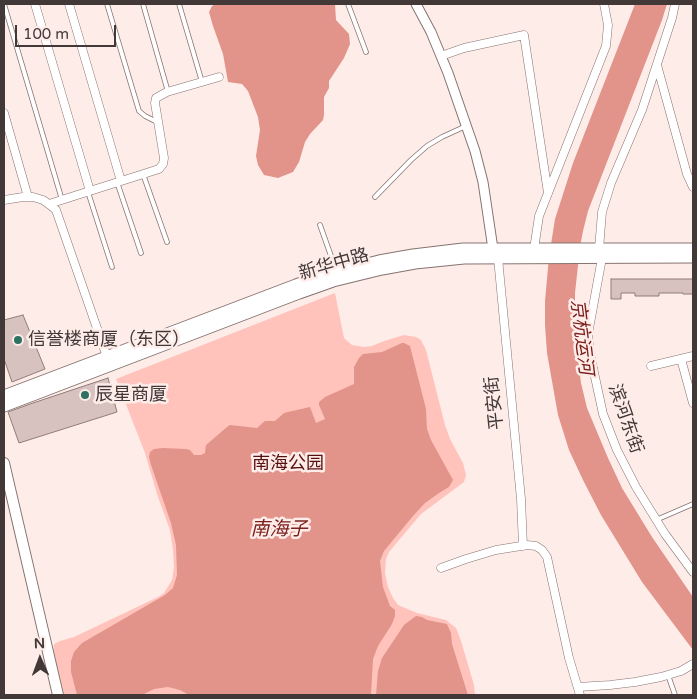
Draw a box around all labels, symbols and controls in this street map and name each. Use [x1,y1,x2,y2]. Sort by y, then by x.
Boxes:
scale bar [18,15,119,47]
text: 100 m [23,25,69,43]
street label: 新华中路 [296,245,372,285]
water label: 京杭运河 [565,298,597,376]
place label: 信誉楼商厦（东区） [28,329,190,351]
marker: 信誉楼商厦（东区） [12,334,24,346]
street label: 平安街 [481,375,509,431]
street label: 滨河东街 [603,381,647,457]
place label: 辰星商厦 [95,384,167,406]
marker: 辰星商厦 [79,389,91,401]
park label: 南海公园 [252,453,324,475]
water label: 南海子 [251,519,307,541]
north arrow [15,634,65,684]
text: N [34,635,45,652]

